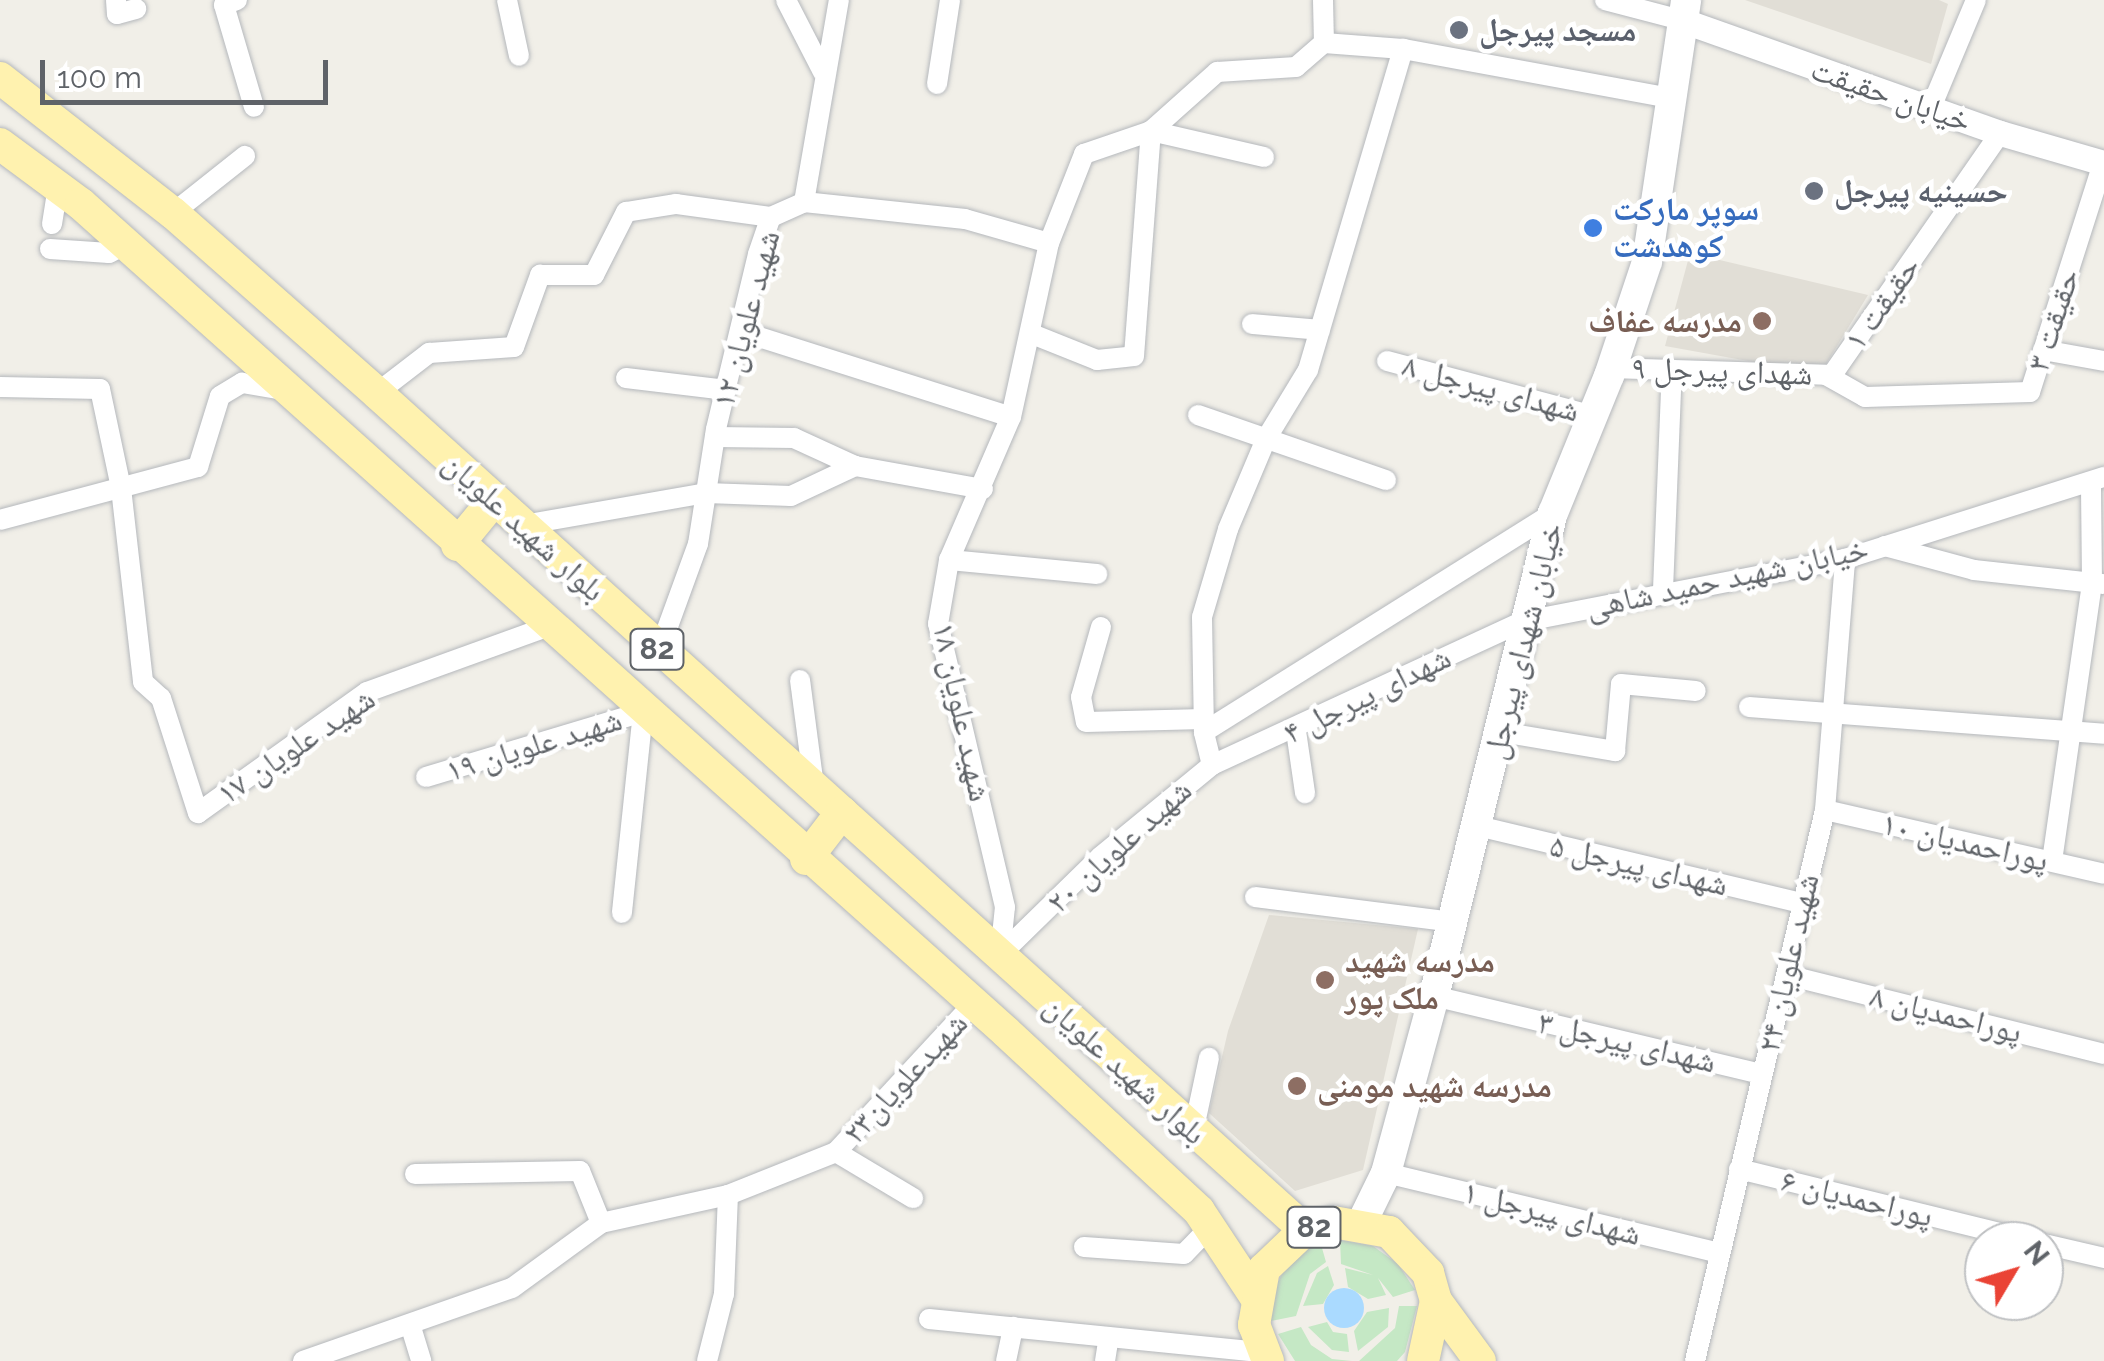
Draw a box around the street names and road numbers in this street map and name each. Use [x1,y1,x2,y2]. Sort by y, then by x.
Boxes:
street label: خیابان حقیقت [1806,50,1976,140]
street label: شهید علویان ۱۲ [704,226,788,412]
street label: حقیقت ۱ [1836,249,1928,357]
street label: حقیقت ۳ [2018,264,2088,376]
street label: شهدای پیرجل ۸ [1399,346,1583,430]
street label: شهدای پیرجل ۹ [1631,349,1813,393]
street label: بلوار شهید علویان [435,444,613,610]
street label: خیابان شهدای پیرجل [1475,519,1571,763]
street label: خیابان شهید حمید شاهی [1582,529,1872,627]
street label: شهید علویان ۱۸ [924,619,1000,805]
road number: 82 [627,624,687,674]
street label: شهدای پیرجل ۴ [1277,638,1457,752]
street label: شهید علویان ۱۷ [210,679,382,813]
street label: شهید علویان ۱۹ [441,700,627,790]
street label: شهید علویان ۲۰ [1039,771,1199,921]
street label: پوراحمدیان ۱۰ [1878,804,2052,880]
street label: شهدای پیرجل ۵ [1546,826,1732,904]
street label: شهید علویان ۲۴ [1749,870,1827,1056]
street label: پوراحمدیان ۸ [1866,977,2026,1051]
street label: بلوار شهید علویان [1036,987,1214,1153]
street label: شهدای پیرجل ۳ [1534,1003,1720,1081]
street label: شهیدعلویان۲۳ [835,1004,975,1152]
street label: پوراحمدیان ۶ [1777,1161,1937,1235]
street label: شهدای ‍‍‍‍‍‍پیرجل ۱ [1459,1172,1645,1254]
road number: 82 [1284,1202,1344,1252]

